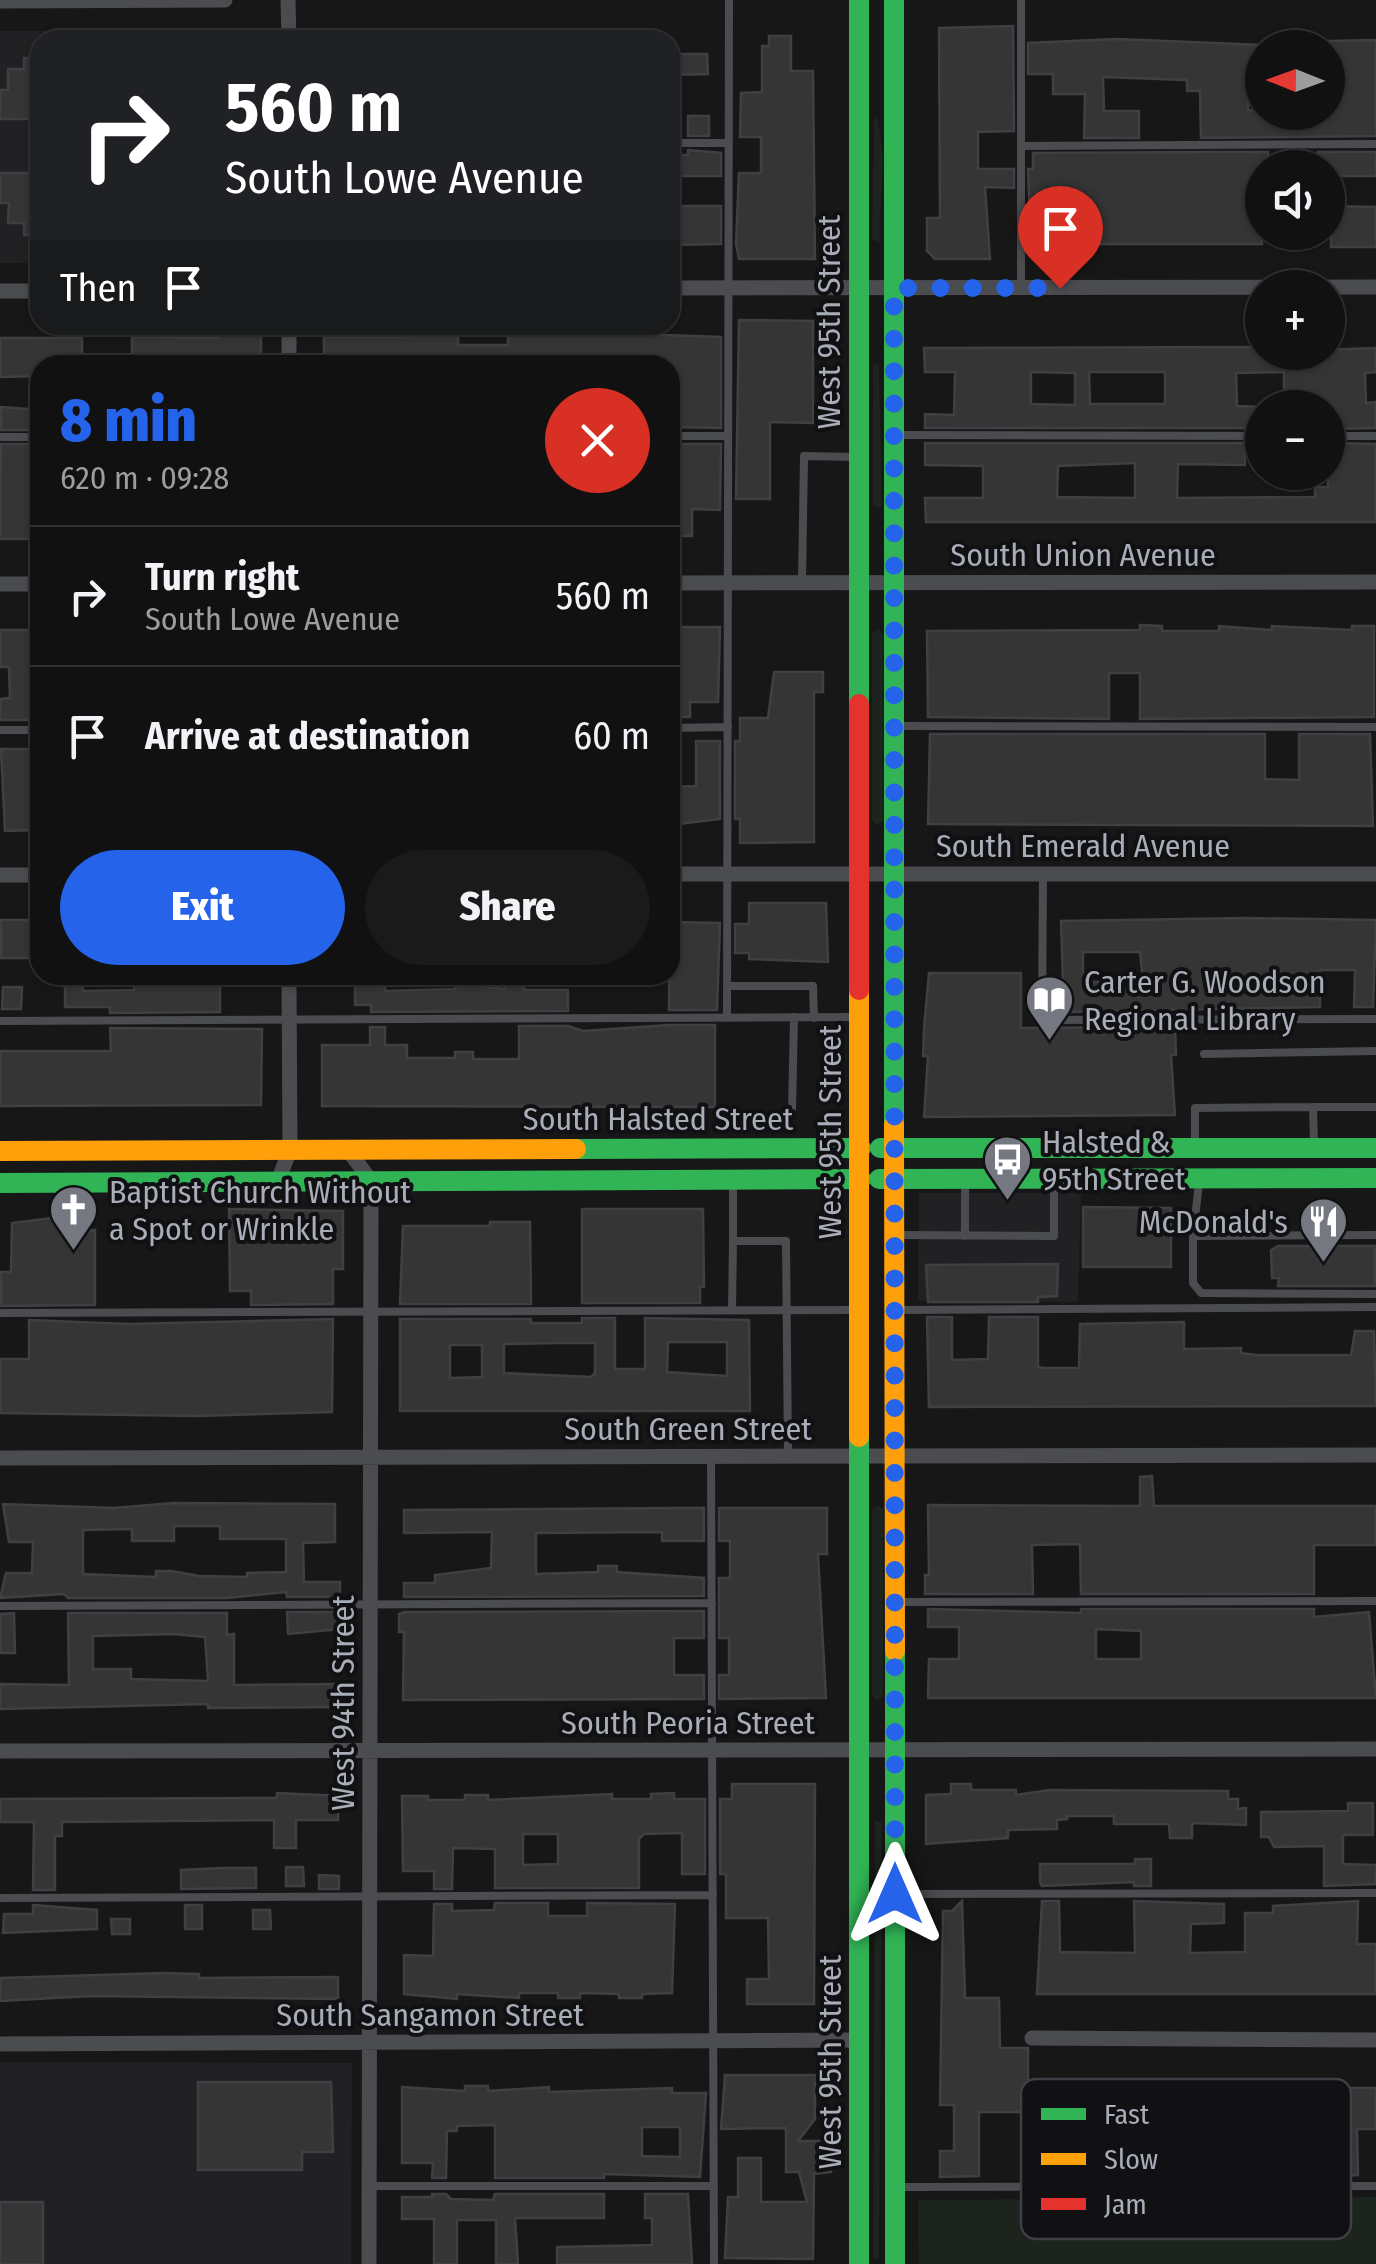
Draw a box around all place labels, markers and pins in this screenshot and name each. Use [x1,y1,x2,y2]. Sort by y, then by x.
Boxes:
pin [1018,186,1103,289]
place label: Carter G. Woodson Regional Library [1084,963,1326,1038]
library icon: Carter G. Woodson Regional Library [1023,974,1075,1042]
place label: Halsted & 95th Street [1042,1123,1186,1198]
bus stop icon: Halsted & 95th Street [981,1134,1033,1202]
place label: Baptist Church Without a Spot or Wrinkle [109,1173,411,1248]
church icon: Baptist Church Without a Spot or Wrinkle [48,1184,100,1252]
restaurant icon: McDonald's [1297,1196,1349,1264]
place label: McDonald's [1139,1203,1288,1241]

